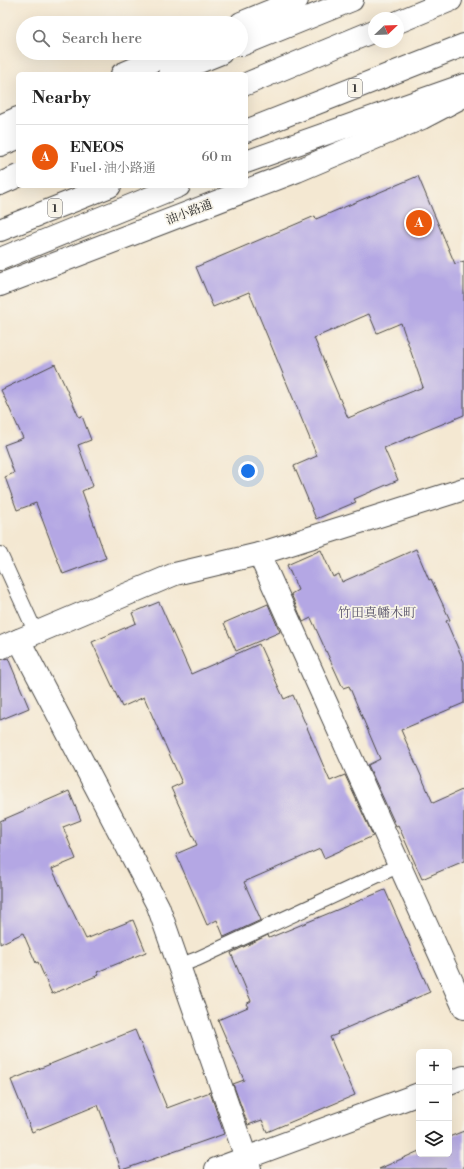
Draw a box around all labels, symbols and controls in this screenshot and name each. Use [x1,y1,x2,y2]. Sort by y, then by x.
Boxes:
north arrow [368,12,404,48]
search box [16,16,248,60]
icon: search [30,27,52,49]
text: Search here [62,29,142,48]
road number: 1 [348,79,362,97]
text: Nearby [32,87,91,109]
text: ENEOS [70,138,124,157]
text: A [40,149,50,165]
text: 60 m [201,149,232,165]
text: Fuel · 油小路通 [70,160,156,176]
street label: 油小路通 [164,197,214,228]
road number: 1 [48,199,62,217]
pin: A [406,208,432,238]
your location [238,461,258,481]
district label: 竹田真幡木町 [338,605,416,621]
map controls [416,1049,452,1157]
button: + [416,1049,452,1085]
button: − [416,1085,452,1121]
button: layers [416,1121,452,1157]

